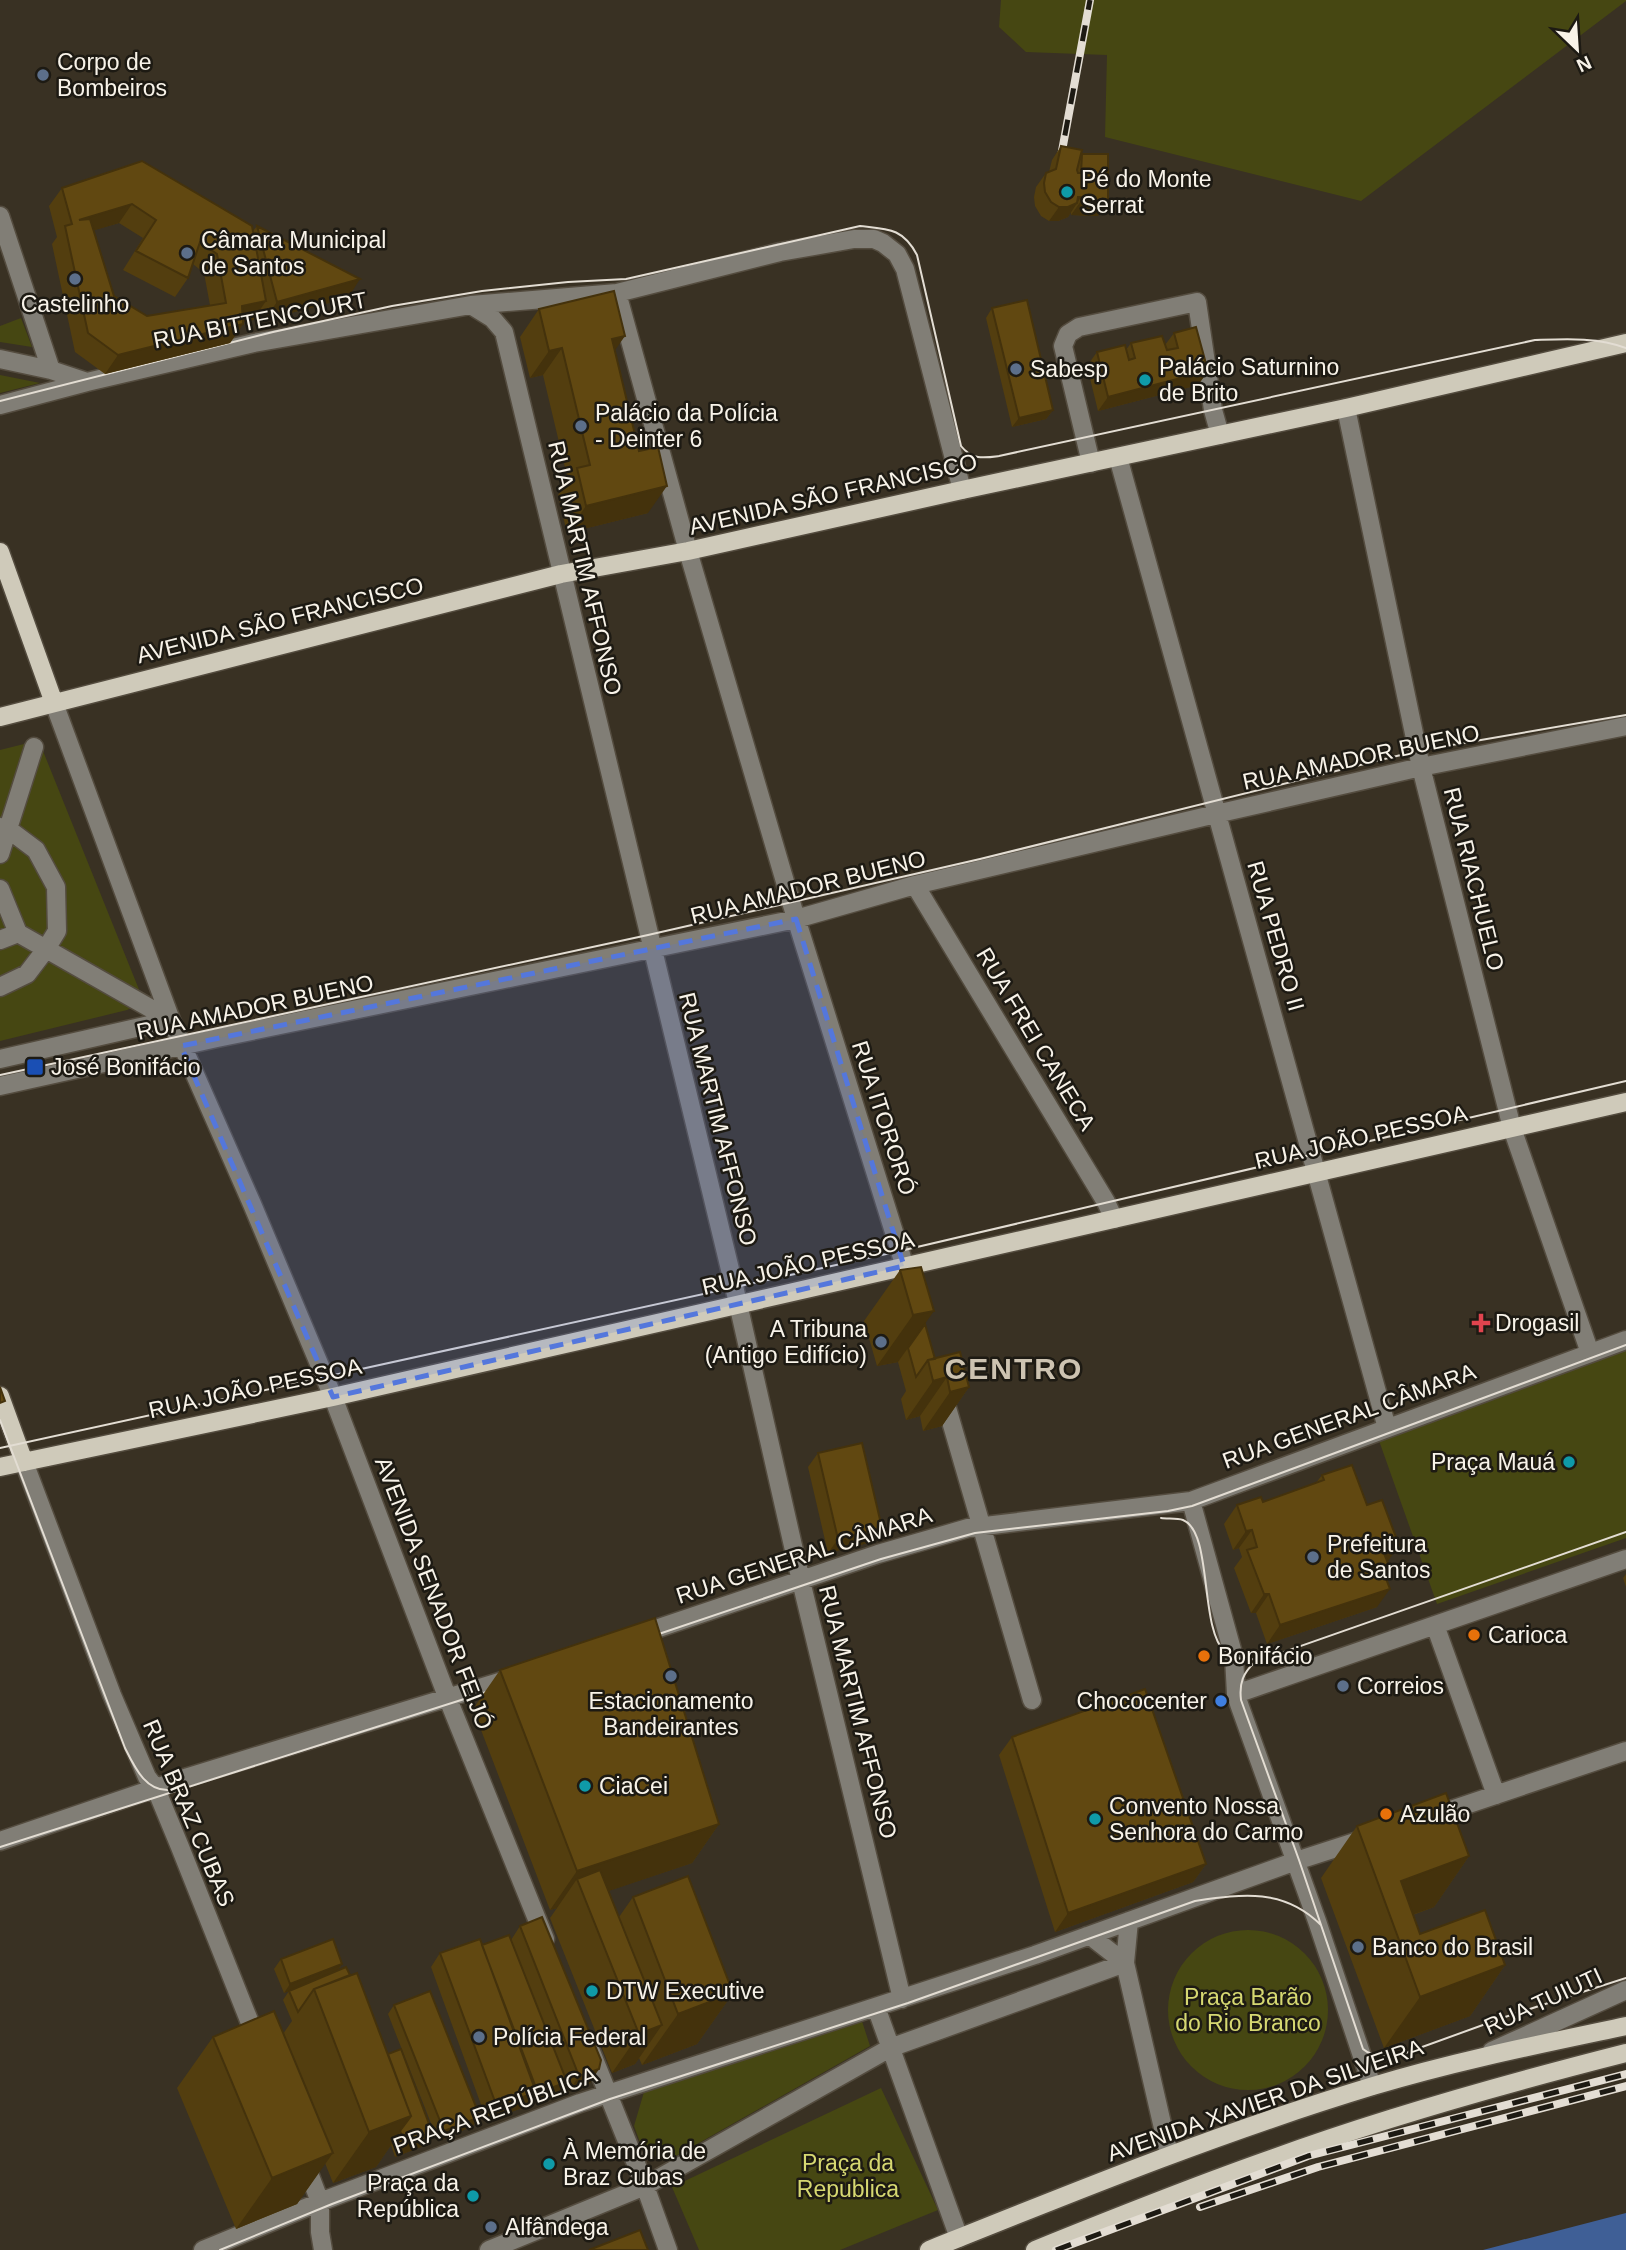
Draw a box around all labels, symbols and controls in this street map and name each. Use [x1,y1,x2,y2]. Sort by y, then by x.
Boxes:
north arrow [1542,14,1612,84]
place label: Corpo de Bombeiros [57,49,167,101]
text: N [1573,52,1595,76]
marker: Corpo de Bombeiros [35,67,51,83]
place label: Pé do Monte Serrat [1081,166,1211,218]
marker: Pé do Monte Serrat [1059,184,1075,200]
place label: Câmara Municipal de Santos [201,227,386,279]
marker: Câmara Municipal de Santos [179,245,195,261]
marker: Castelinho [67,271,83,287]
street label: RUA BITTENCOURT [151,287,369,353]
place label: Castelinho [21,291,129,317]
place label: Palácio Saturnino de Brito [1159,354,1339,406]
place label: Sabesp [1030,356,1108,382]
marker: Sabesp [1008,361,1024,377]
marker: Palácio Saturnino de Brito [1137,372,1153,388]
place label: Palácio da Polícia - Deinter 6 [595,400,778,452]
marker: Palácio da Polícia - Deinter 6 [573,418,589,434]
street label: RUA MARTIM AFFONSO [543,438,627,698]
street label: AVENIDA SÃO FRANCISCO [686,448,980,540]
street label: AVENIDA SÃO FRANCISCO [134,572,426,668]
street label: RUA AMADOR BUENO [1240,719,1482,795]
street label: RUA RIACHUELO [1439,785,1509,973]
street label: RUA AMADOR BUENO [688,845,928,929]
street label: RUA PEDRO II [1242,858,1310,1014]
street label: RUA FREI CANECA [971,943,1101,1136]
street label: RUA AMADOR BUENO [134,969,376,1045]
street label: RUA MARTIM AFFONSO [674,990,762,1248]
street label: RUA ITORORÓ [847,1038,921,1198]
place label: José Bonifácio [51,1054,201,1080]
marker: José Bonifácio [25,1057,45,1077]
street label: RUA JOÃO PESSOA [1252,1100,1470,1174]
street label: RUA JOÃO PESSOA [699,1226,917,1300]
place label: Drogasil [1495,1310,1579,1336]
marker: Drogasil [1473,1315,1489,1331]
place label: A Tribuna (Antigo Edifício) [705,1316,867,1368]
marker: A Tribuna (Antigo Edifício) [873,1334,889,1350]
district label: CENTRO [945,1352,1083,1385]
street label: RUA JOÃO PESSOA [146,1353,365,1423]
street label: RUA GENERAL CÂMARA [1219,1358,1480,1474]
place label: Praça Mauá [1431,1449,1555,1475]
street label: AVENIDA SENADOR FEIJÓ [370,1453,498,1733]
marker: Praça Mauá [1561,1454,1577,1470]
street label: RUA GENERAL CÂMARA [673,1501,936,1609]
place label: Prefeitura de Santos [1327,1531,1431,1583]
marker: Prefeitura de Santos [1305,1549,1321,1565]
street label: RUA MARTIM AFFONSO [814,1583,902,1841]
place label: Carioca [1488,1622,1567,1648]
marker: Carioca [1466,1627,1482,1643]
place label: Bonifácio [1218,1643,1313,1669]
marker: Bonifácio [1196,1648,1212,1664]
marker: Estacionamento Bandeirantes [663,1668,679,1684]
place label: Correios [1357,1673,1444,1699]
marker: Correios [1335,1678,1351,1694]
place label: Estacionamento Bandeirantes [589,1688,753,1740]
place label: Chococenter [1077,1688,1207,1714]
marker: Chococenter [1213,1693,1229,1709]
street label: RUA BRAZ CUBAS [138,1716,240,1910]
place label: CiaCei [599,1773,668,1799]
marker: CiaCei [577,1778,593,1794]
place label: Convento Nossa Senhora do Carmo [1109,1793,1303,1845]
place label: Azulão [1400,1801,1470,1827]
marker: Azulão [1378,1806,1394,1822]
marker: Convento Nossa Senhora do Carmo [1087,1811,1103,1827]
place label: Banco do Brasil [1372,1934,1533,1960]
marker: Banco do Brasil [1350,1939,1366,1955]
street label: RUA TUIUTI [1480,1962,1606,2040]
place label: DTW Executive [606,1978,764,2004]
marker: DTW Executive [584,1983,600,1999]
park label: Praça Barão do Rio Branco [1175,1984,1321,2036]
place label: Polícia Federal [493,2024,646,2050]
marker: Polícia Federal [471,2029,487,2045]
street label: AVENIDA XAVIER DA SILVEIRA [1104,2033,1427,2166]
street label: PRAÇA REPÚBLICA [390,2061,601,2159]
place label: À Memória de Braz Cubas [563,2138,706,2190]
park label: Praça da Republica [797,2150,899,2202]
marker: À Memória de Braz Cubas [541,2156,557,2172]
place label: Praça da República [357,2170,459,2222]
marker: Praça da República [465,2188,481,2204]
place label: Alfândega [505,2214,609,2240]
marker: Alfândega [483,2219,499,2235]

